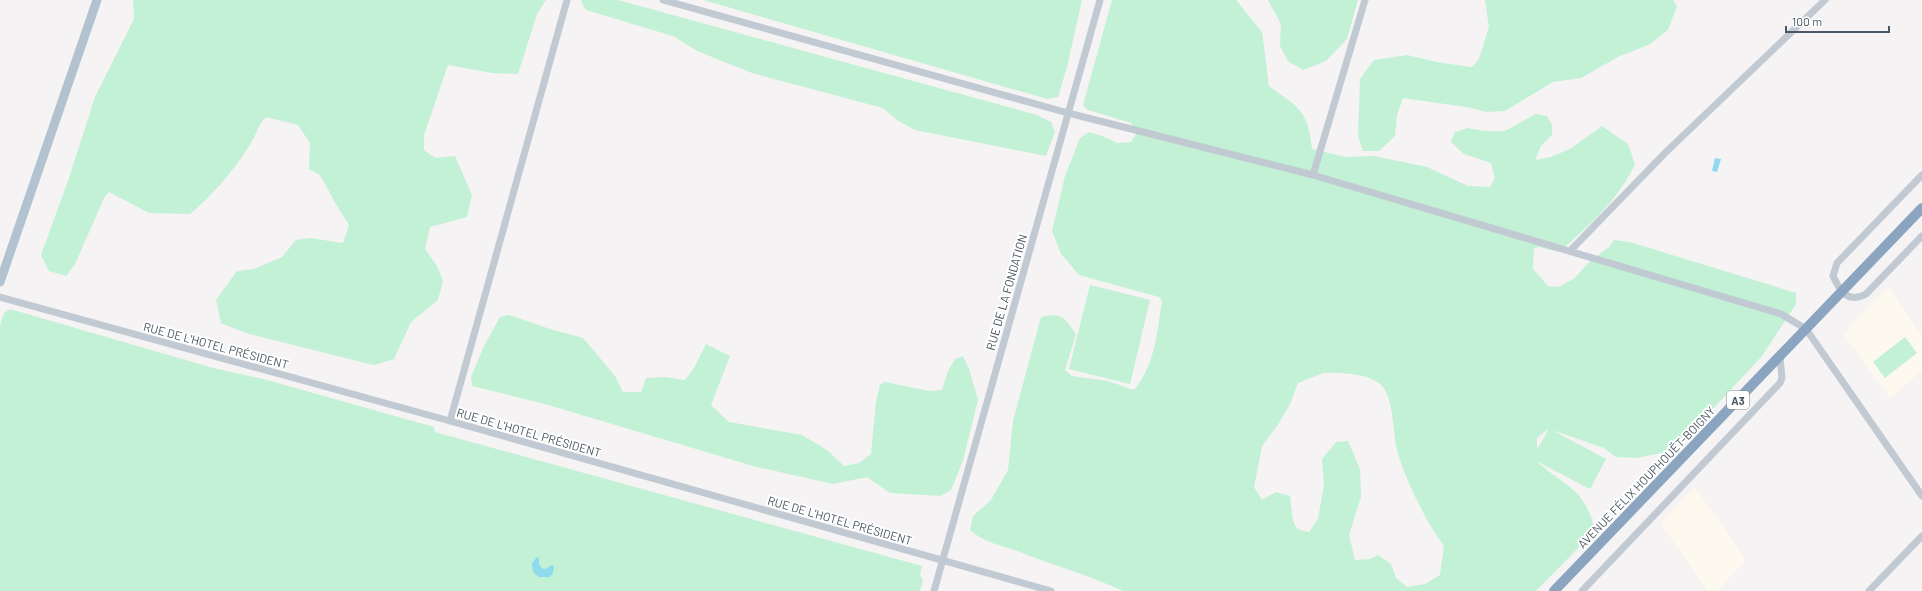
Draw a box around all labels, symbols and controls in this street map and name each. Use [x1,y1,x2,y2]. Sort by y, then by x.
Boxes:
scale bar [1786,8,1889,34]
text: 100 m [1792,14,1822,28]
street label: RUE DE LA FONDATION [983,232,1029,352]
street label: RUE DE L'HOTEL PRÉSIDENT [142,319,290,371]
road number: A3 [1727,391,1749,409]
street label: AVENUE FÉLIX HOUPHOUËT-BOIGNY [1574,403,1718,551]
street label: RUE DE L'HOTEL PRÉSIDENT [455,405,603,459]
street label: RUE DE L'HOTEL PRÉSIDENT [766,493,914,547]

